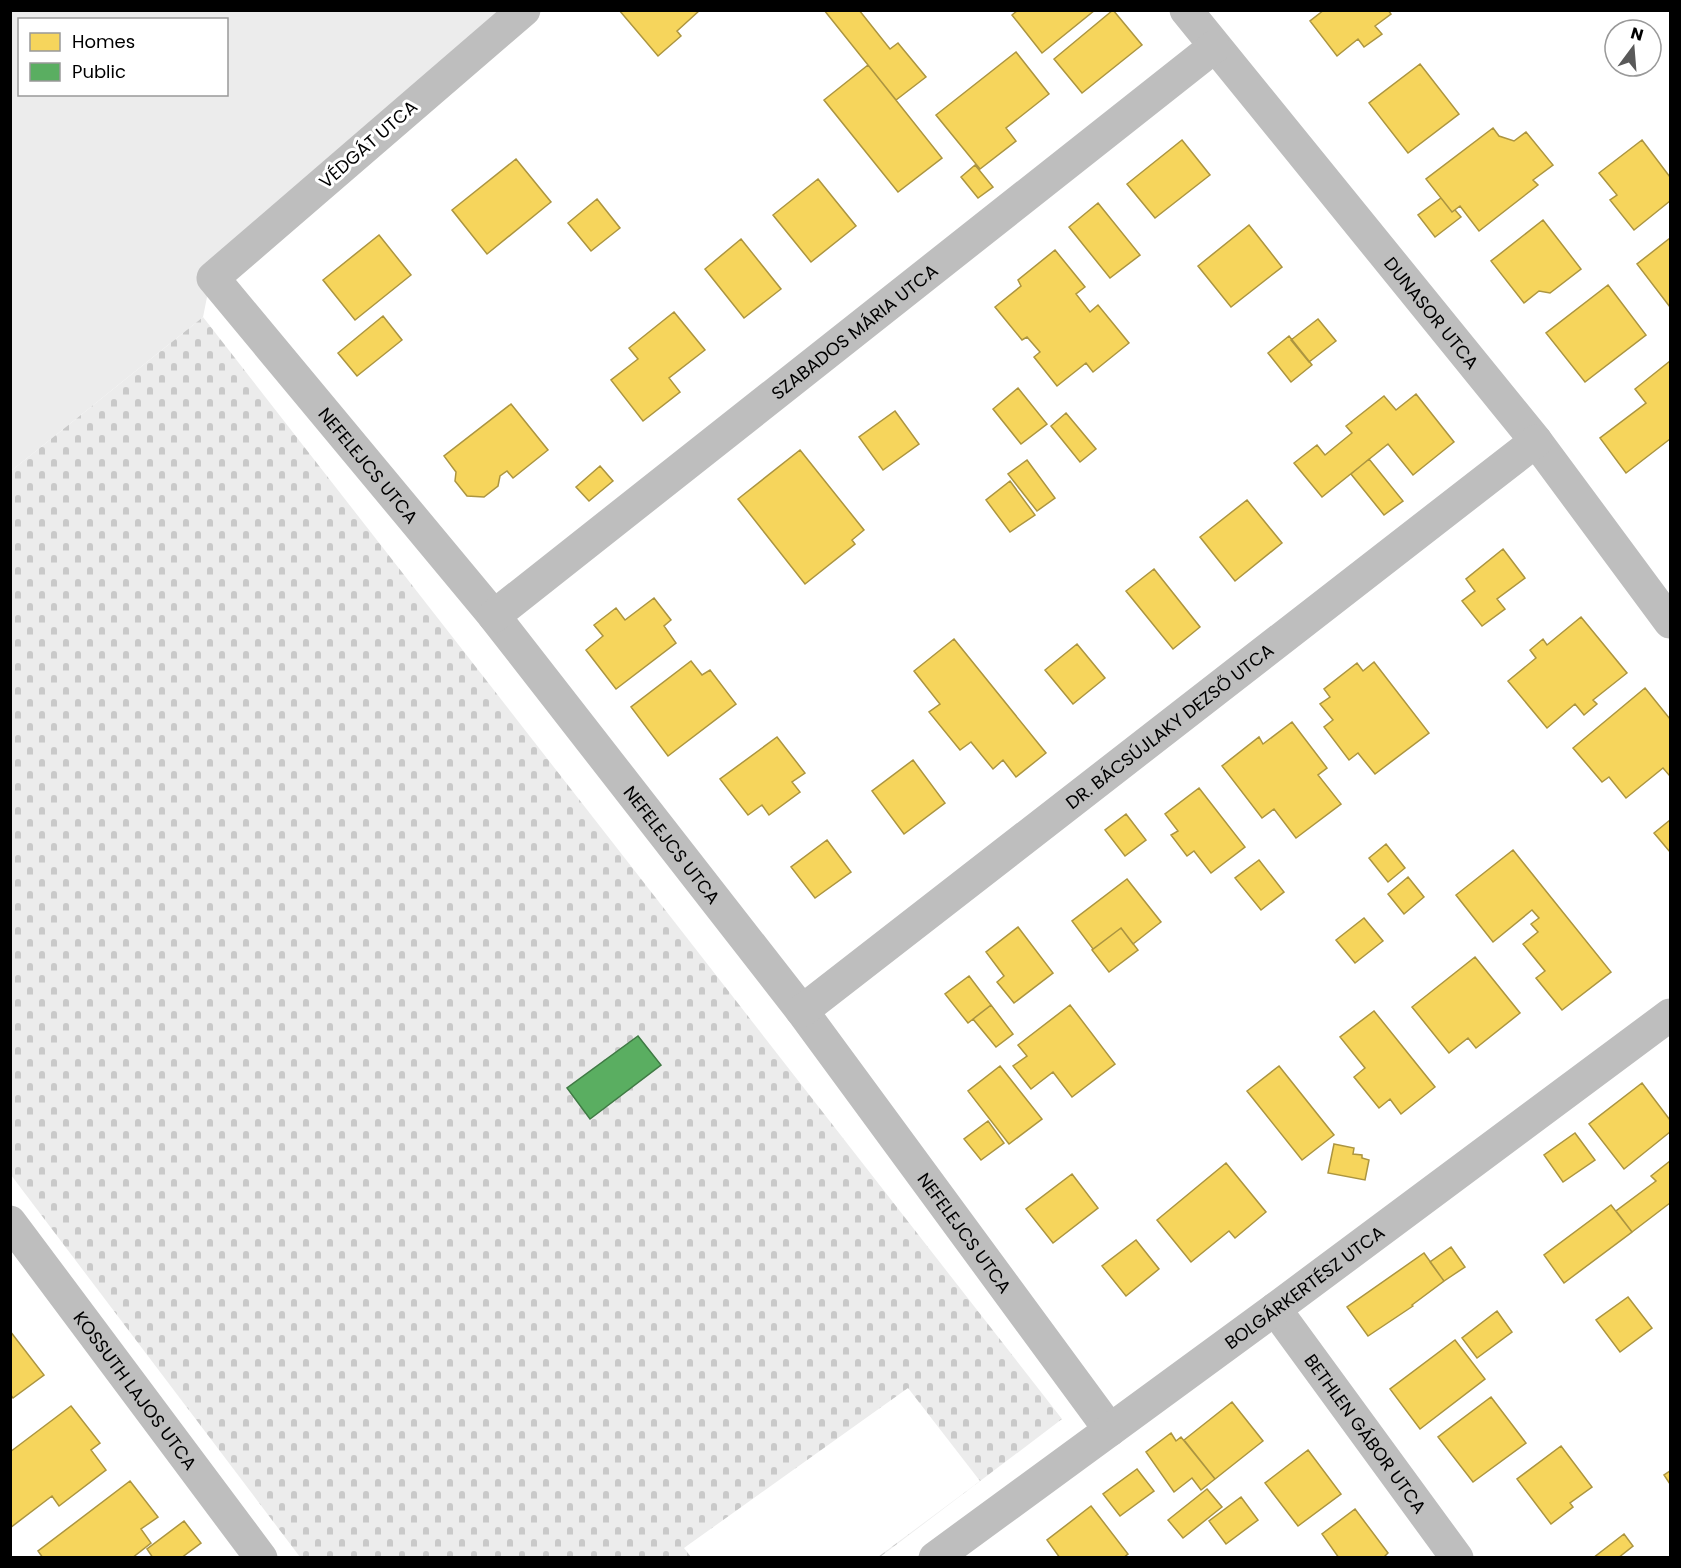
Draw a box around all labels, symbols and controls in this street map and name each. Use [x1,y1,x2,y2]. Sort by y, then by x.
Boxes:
legend [18,18,228,96]
north arrow [1603,18,1663,78]
text: N [1628,21,1646,47]
text: Homes [72,29,135,54]
text: Public [72,59,126,84]
street label: VÉDGÁT UTCA [313,94,423,194]
street label: DUNASOR UTCA [1379,251,1485,374]
street label: SZABADOS MÁRIA UTCA [766,258,943,405]
street label: NEFELEJCS UTCA [313,402,424,529]
street label: DR. BÁCSÚJLAKY DEZSŐ UTCA [1060,637,1278,814]
street label: NEFELEJCS UTCA [618,780,726,909]
street label: NEFELEJCS UTCA [912,1167,1018,1298]
street label: BOLGÁRKERTÉSZ UTCA [1219,1219,1389,1355]
street label: KOSSUTH LAJOS UTCA [68,1306,203,1475]
street label: BETHLEN GÁBOR UTCA [1299,1348,1433,1518]

